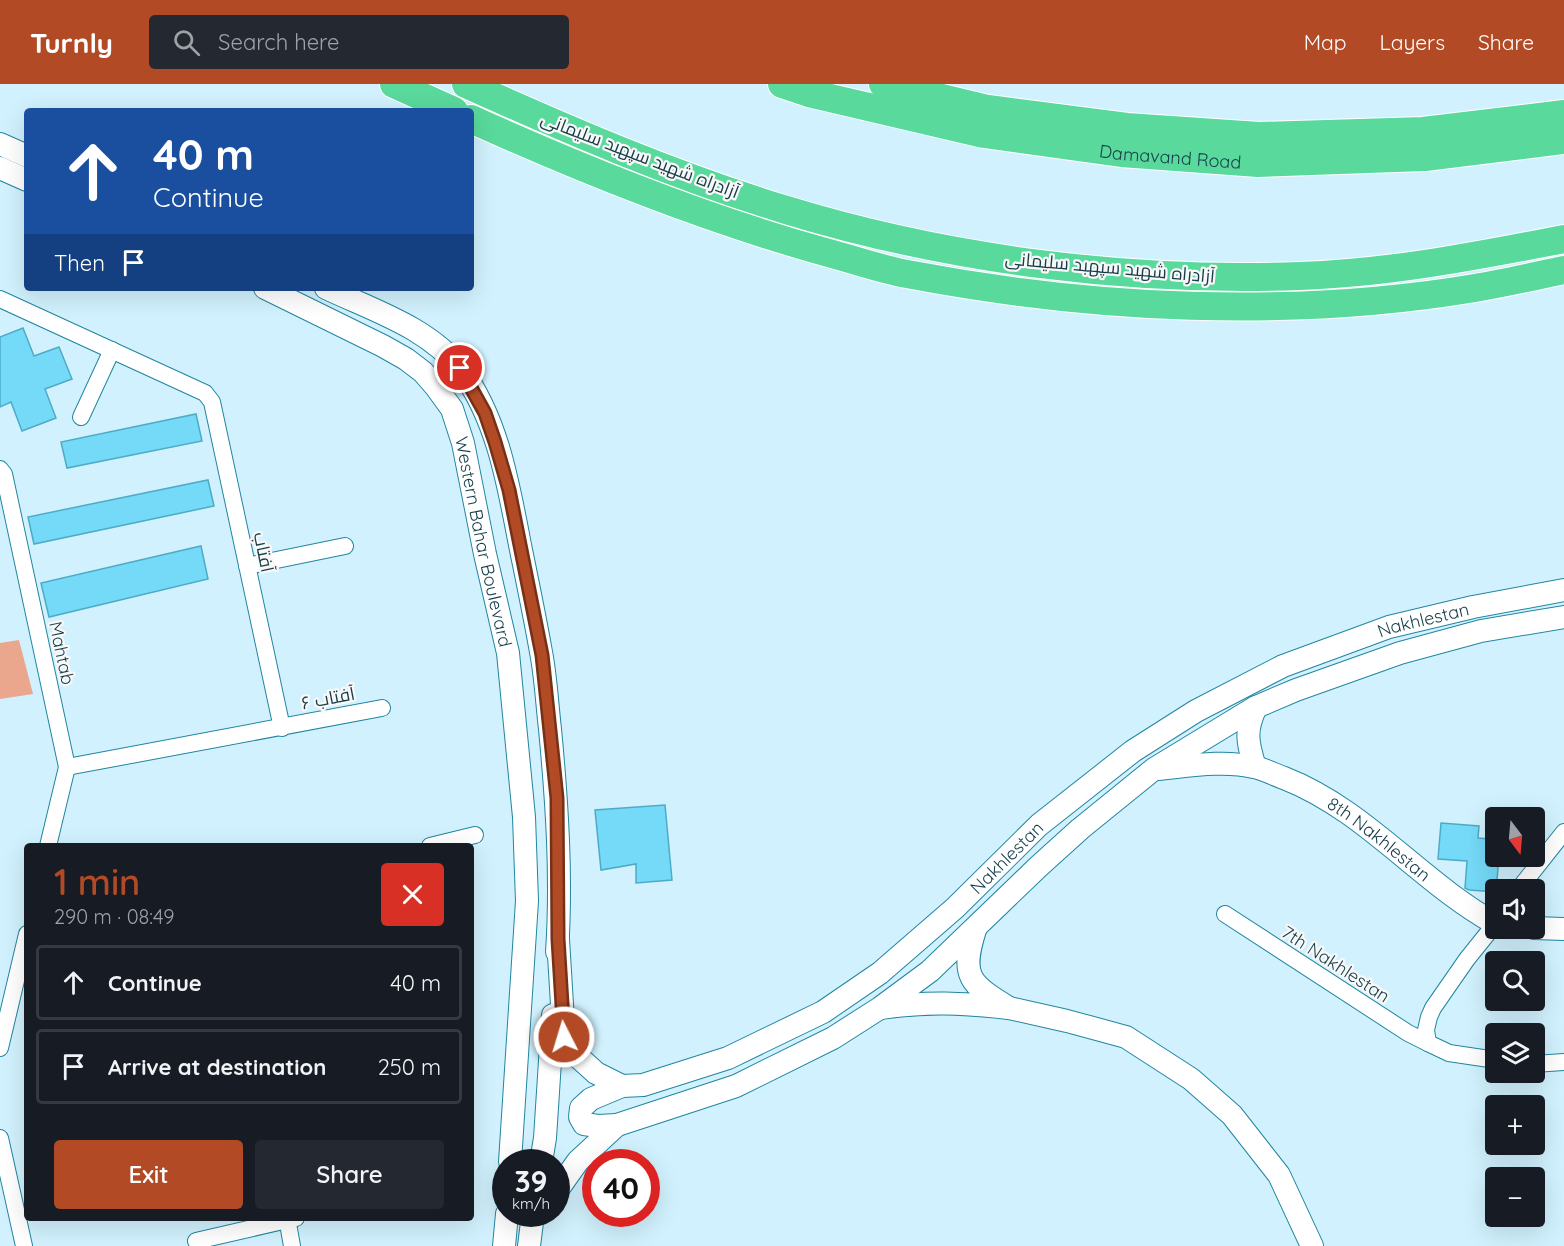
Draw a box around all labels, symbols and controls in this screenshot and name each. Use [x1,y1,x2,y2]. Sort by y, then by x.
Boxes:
search box [149,15,569,69]
text: Turnly [30,25,113,60]
icon: search [170,26,203,59]
text: Search here [218,28,339,56]
text: Map [1304,29,1347,55]
text: Layers [1380,29,1445,55]
text: Share [1478,29,1534,55]
street label: آزادراه شهید سپهبد سلیمانی [538,107,743,204]
text: 40 m [153,128,254,181]
icon: ahead [54,132,132,210]
street label: Damavand Road [1098,139,1242,173]
text: Continue [153,180,264,214]
icon: arrive [117,246,150,279]
street label: آزادراه شهید سپهبد سلیمانی [1004,246,1216,288]
text: Then [54,249,105,277]
pin [434,342,485,393]
icon: arrive [443,351,476,384]
street label: Western Bahar Boulevard [450,434,518,649]
street label: آفتاب [249,530,280,574]
street label: Nakhlestan [1374,597,1471,642]
street label: Mahtab [44,619,80,687]
street label: آفتاب ۶ [299,682,357,714]
street label: 8th Nakhlestan [1323,791,1436,886]
north arrow [1485,807,1545,867]
map controls [1485,807,1545,1227]
street label: Nakhlestan [965,816,1048,898]
text: 1 min [54,859,140,904]
button: close [381,863,444,926]
button: sound [1485,879,1545,939]
text: 290 m · 08:49 [54,904,174,929]
street label: 7th Nakhlestan [1278,921,1394,1007]
button: search [1485,951,1545,1011]
icon: ahead [57,966,90,999]
text: Continue [108,969,202,997]
text: 40 m [390,969,441,997]
position arrow [532,1005,596,1069]
button: layers [1485,1023,1545,1083]
icon: arrive [57,1050,90,1083]
text: Arrive at destination [108,1053,326,1081]
text: 250 m [378,1053,441,1081]
button: + [1485,1095,1545,1155]
button: Exit [54,1140,243,1209]
button: Share [255,1140,444,1209]
speed limit sign: 40 [582,1149,660,1227]
text: 39 [514,1162,548,1200]
button: − [1485,1167,1545,1227]
text: km/h [512,1194,550,1213]

